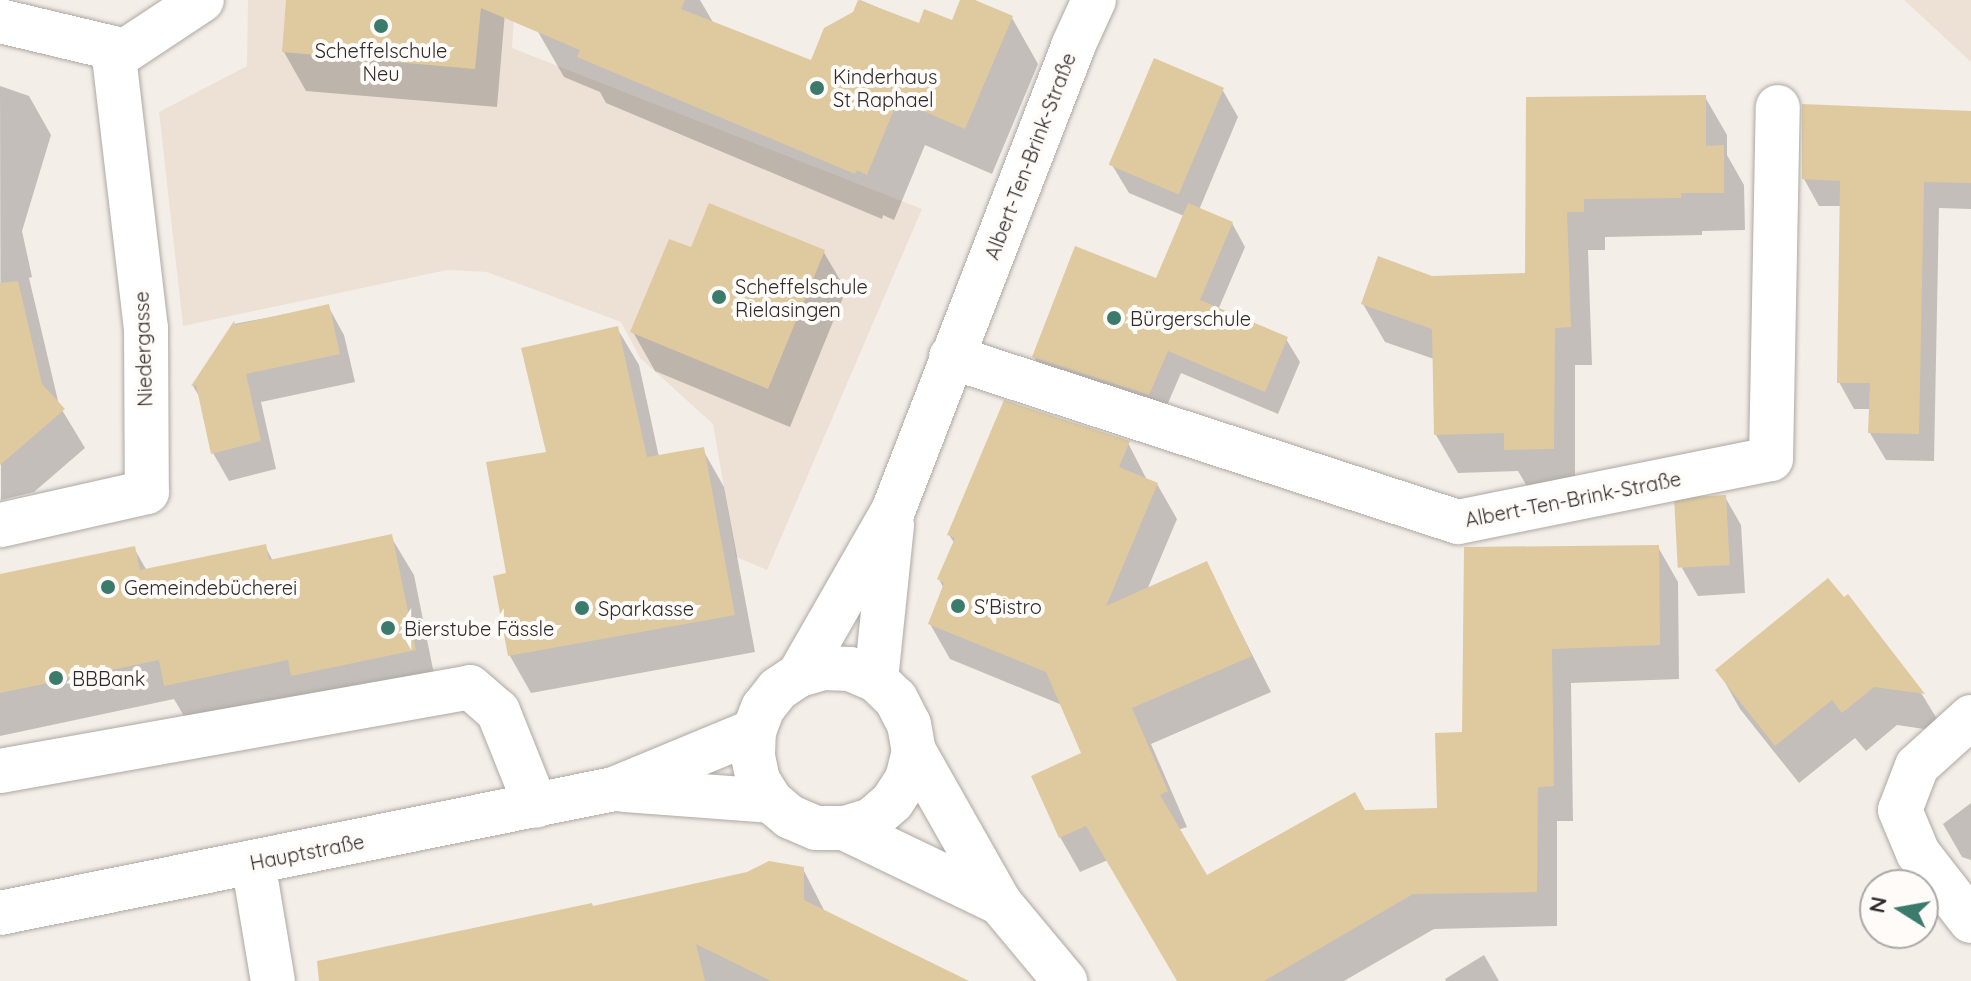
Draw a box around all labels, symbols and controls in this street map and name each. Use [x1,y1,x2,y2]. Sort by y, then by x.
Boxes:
marker: Scheffelschule Neu [372,17,390,35]
place label: Scheffelschule Neu [315,38,447,85]
street label: Albert-Ten-Brink-Straße [979,49,1081,263]
place label: Kinderhaus St Raphael [833,64,937,111]
marker: Kinderhaus St Raphael [808,79,826,97]
place label: Scheffelschule Rielasingen [735,274,868,321]
marker: Scheffelschule Rielasingen [710,288,728,306]
street label: Niedergasse [129,291,157,407]
place label: Bürgerschule [1130,306,1251,330]
marker: Bürgerschule [1105,309,1123,327]
street label: Albert-Ten-Brink-Straße [1463,466,1683,532]
place label: Gemeindebücherei [124,575,297,599]
marker: Gemeindebücherei [99,578,117,596]
place label: S'Bistro [974,594,1042,618]
place label: Sparkasse [598,596,694,620]
marker: S'Bistro [949,597,967,615]
marker: Sparkasse [573,599,591,617]
place label: Bierstube Fässle [404,616,554,640]
marker: Bierstube Fässle [379,619,397,637]
place label: BBBank [72,666,145,690]
marker: BBBank [47,669,65,687]
street label: Hauptstraße [248,829,366,875]
north arrow [1859,869,1939,949]
text: N [1862,894,1893,915]

